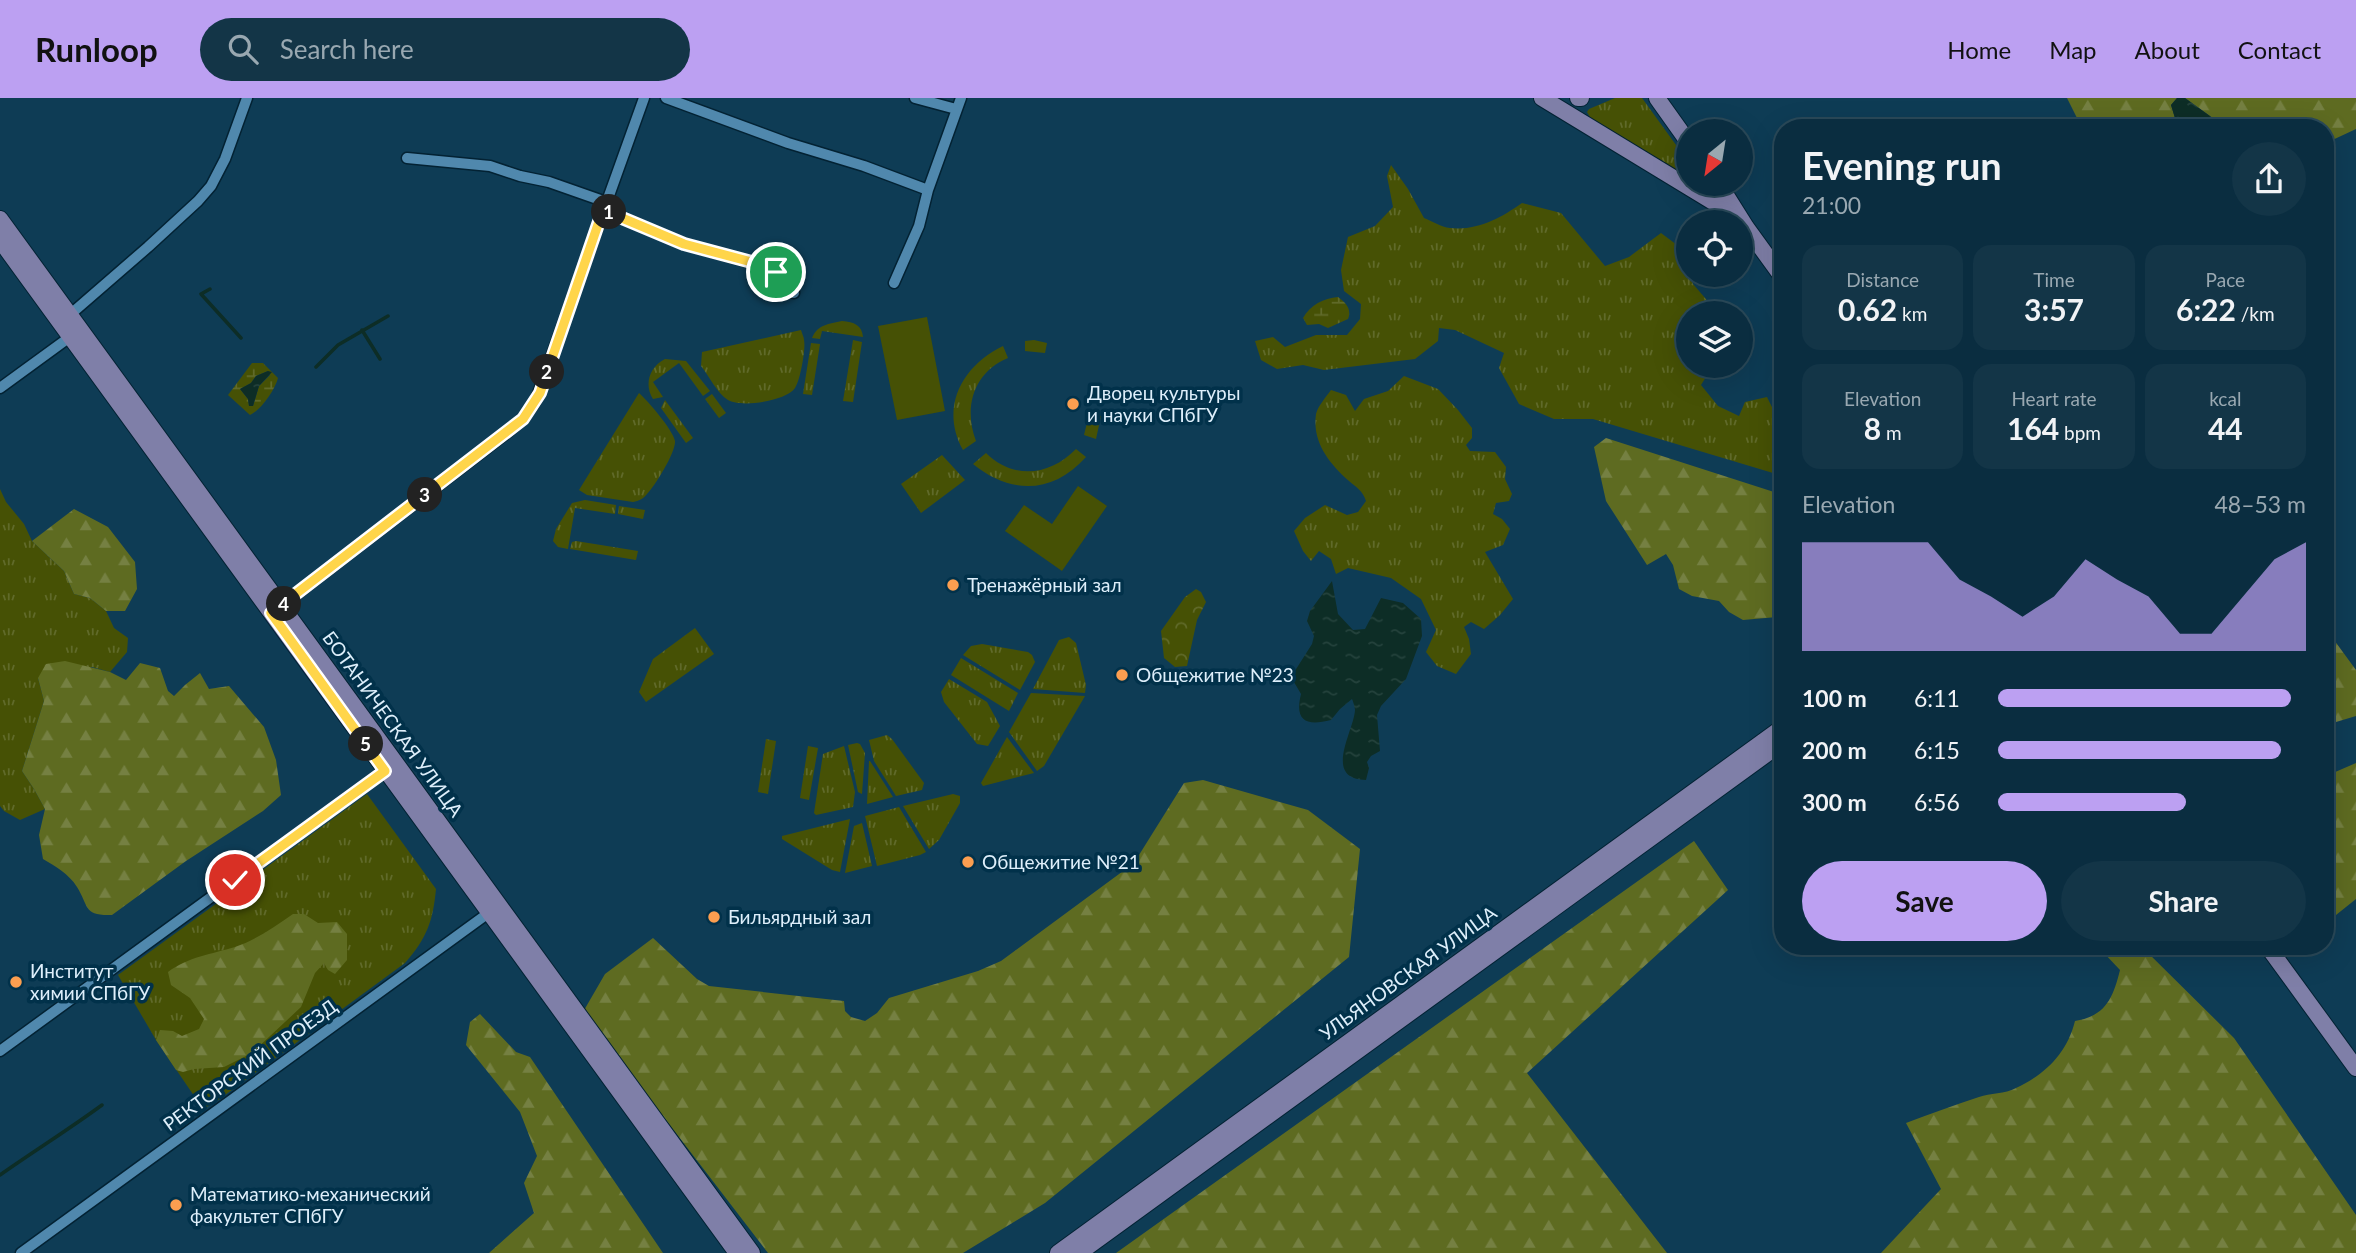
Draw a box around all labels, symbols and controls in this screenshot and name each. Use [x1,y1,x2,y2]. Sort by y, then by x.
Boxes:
search box [200,18,690,81]
text: Runloop [35,29,158,69]
icon: search [224,30,262,68]
text: Search here [280,33,414,65]
text: Home [1947,35,2011,64]
text: Map [2049,35,2097,64]
text: About [2135,35,2200,64]
text: Contact [2238,35,2321,64]
north arrow [1676,119,1754,196]
map controls [1676,119,1753,378]
text: Evening run [1802,142,2002,188]
button: share [2232,142,2306,216]
text: 21:00 [1802,191,1861,219]
pin: 1 [592,194,626,230]
text: 1 [603,200,614,223]
button: locate [1676,210,1753,287]
pin [746,242,806,302]
icon: arrive [757,253,795,291]
text: Distance [1846,268,1919,291]
text: Time [2033,268,2075,291]
text: Pace [2206,268,2245,291]
text: 0.62 [1838,291,1897,327]
text: 3:57 [2024,291,2084,327]
text: 6:22 [2176,291,2236,327]
button: layers [1676,301,1753,378]
text: km [1897,302,1927,325]
text: /km [2236,302,2275,325]
pin: 2 [530,354,564,390]
text: 2 [541,360,552,383]
place label: Дворец культуры и науки СПбГУ [1087,381,1240,426]
text: Elevation [1844,387,1921,410]
text: Heart rate [2011,387,2097,410]
text: kcal [2209,387,2241,410]
marker: Дворец культуры и науки СПбГУ [1065,396,1081,412]
text: 8 [1864,410,1881,446]
text: 164 [2007,410,2059,446]
text: 44 [2208,410,2243,446]
text: m [1881,421,1902,444]
text: bpm [2059,421,2101,444]
pin: 3 [408,478,442,512]
text: 3 [419,483,430,506]
text: Elevation [1802,490,1895,518]
text: 48–53 m [2214,490,2306,518]
place label: Тренажёрный зал [967,573,1122,596]
marker: Тренажёрный зал [945,577,961,593]
pin: 4 [266,587,302,622]
text: 4 [278,592,289,615]
street label: БОТАНИЧЕСКАЯ УЛИЦА [318,626,469,821]
place label: Общежитие №23 [1136,663,1294,686]
marker: Общежитие №23 [1114,667,1130,683]
text: 100 m [1802,684,1867,712]
text: 6:11 [1914,684,1960,712]
pin: 5 [348,726,384,762]
text: 5 [360,732,371,755]
text: 200 m [1802,736,1867,764]
text: 6:15 [1914,736,1960,764]
text: 300 m [1802,788,1867,816]
text: 6:56 [1914,788,1960,816]
pin [205,850,265,910]
place label: Общежитие №21 [982,850,1140,873]
marker: Общежитие №21 [960,854,976,870]
icon: check [216,861,254,899]
button: Save [1802,861,2047,941]
button: Share [2061,861,2306,941]
street label: УЛЬЯНОВСКАЯ УЛИЦА [1315,901,1501,1045]
place label: Бильярдный зал [728,905,871,928]
marker: Бильярдный зал [706,909,722,925]
place label: Институт химии СПбГУ [30,959,150,1004]
marker: Институт химии СПбГУ [8,974,24,990]
street label: РЕКТОРСКИЙ ПРОЕЗД [158,994,341,1135]
place label: Математико-механический факультет СПбГУ [190,1182,431,1227]
marker: Математико-механический факультет СПбГУ [168,1197,184,1213]

